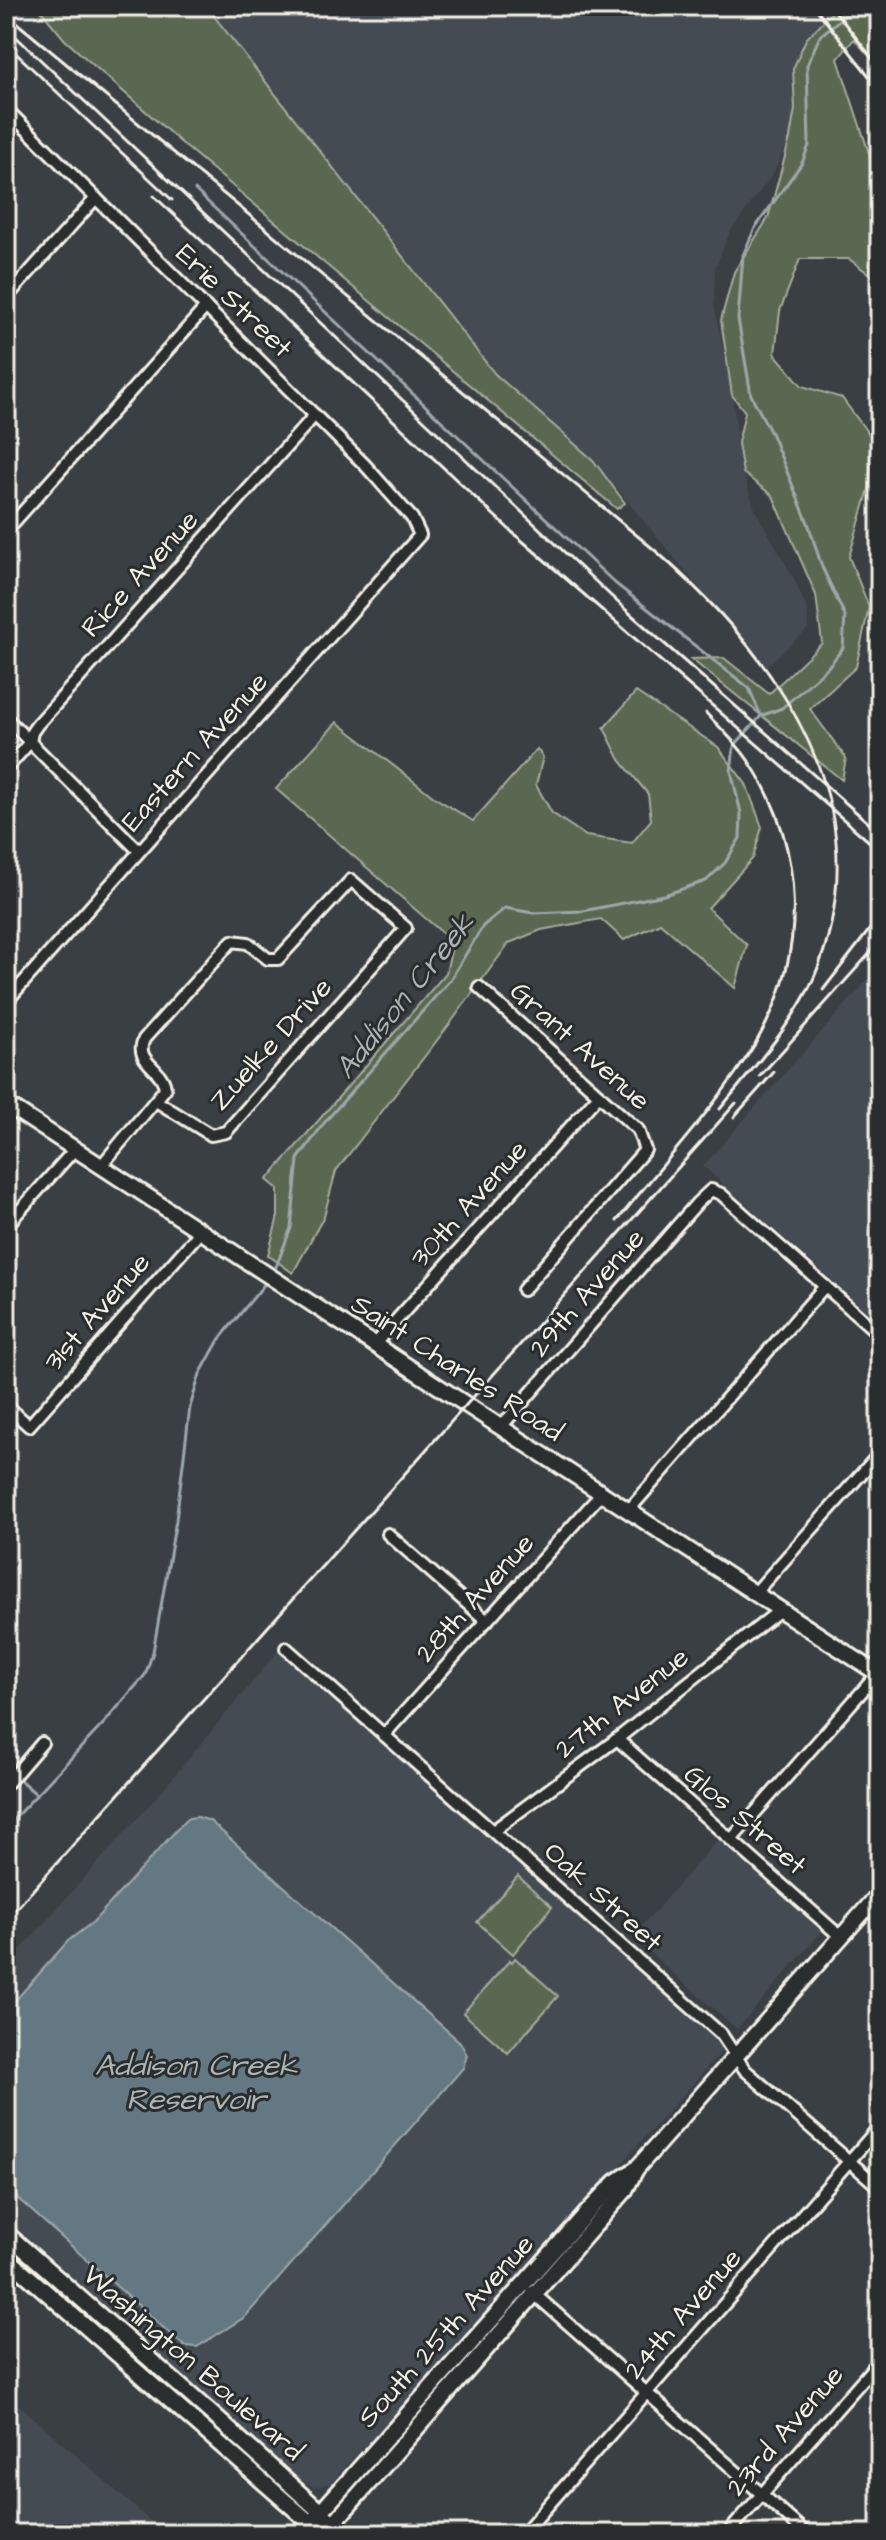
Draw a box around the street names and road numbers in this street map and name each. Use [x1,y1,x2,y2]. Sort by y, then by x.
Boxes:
street label: Erie Street [167,235,302,367]
street label: Rice Avenue [72,502,208,646]
street label: Eastern Avenue [113,664,277,840]
street label: Zuelke Drive [201,969,341,1119]
street label: Grant Avenue [501,972,659,1120]
street label: 30th Avenue [401,1132,537,1276]
street label: 29th Avenue [520,1220,654,1366]
street label: 31st Avenue [35,1244,159,1380]
street label: Saint Charles Road [343,1285,571,1451]
street label: 28th Avenue [406,1525,544,1671]
street label: 27th Avenue [547,1638,697,1768]
street label: Glos Street [675,1756,815,1885]
street label: Oak Street [535,1833,671,1961]
street label: South 25th Avenue [349,2226,543,2436]
street label: 24th Avenue [615,2240,751,2388]
street label: Washington Boulevard [73,2256,312,2471]
street label: 23rd Avenue [717,2357,853,2505]

